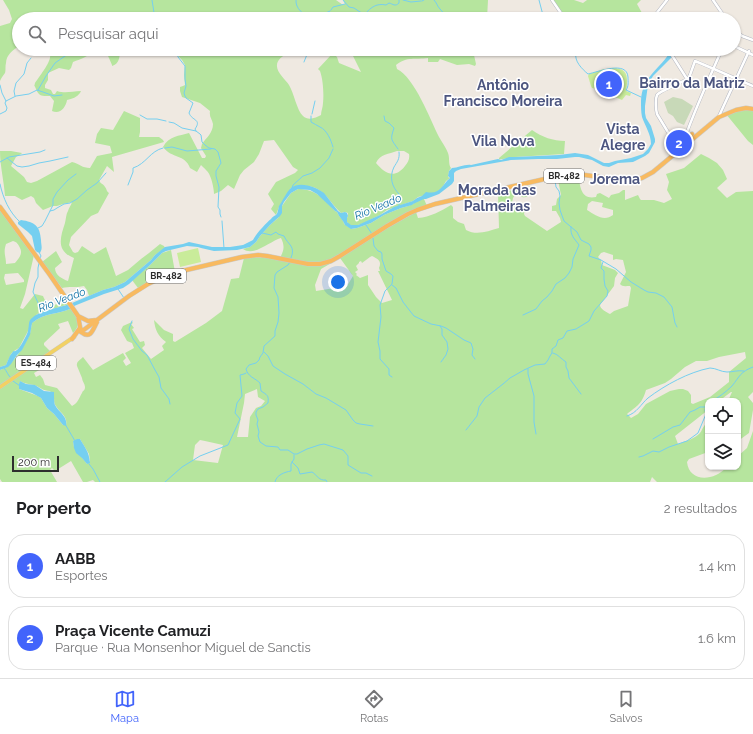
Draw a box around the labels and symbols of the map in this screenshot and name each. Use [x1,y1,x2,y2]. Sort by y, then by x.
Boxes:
pin: 1 [596,69,622,99]
district label: Bairro da Matriz [639,75,745,91]
district label: Antônio Francisco Moreira [444,77,562,109]
district label: Vista Alegre [601,121,646,153]
pin: 2 [666,128,692,158]
district label: Vila Nova [471,133,535,149]
road number: BR-482 [544,169,584,183]
district label: Jorema [590,171,640,187]
district label: Morada das Palmeiras [458,182,536,214]
water label: Rio Veado [353,191,403,223]
road number: BR-482 [146,269,186,283]
your location [328,272,348,292]
water label: Rio Veado [36,285,88,315]
road number: ES-484 [16,356,56,370]
scale bar [12,454,59,473]

